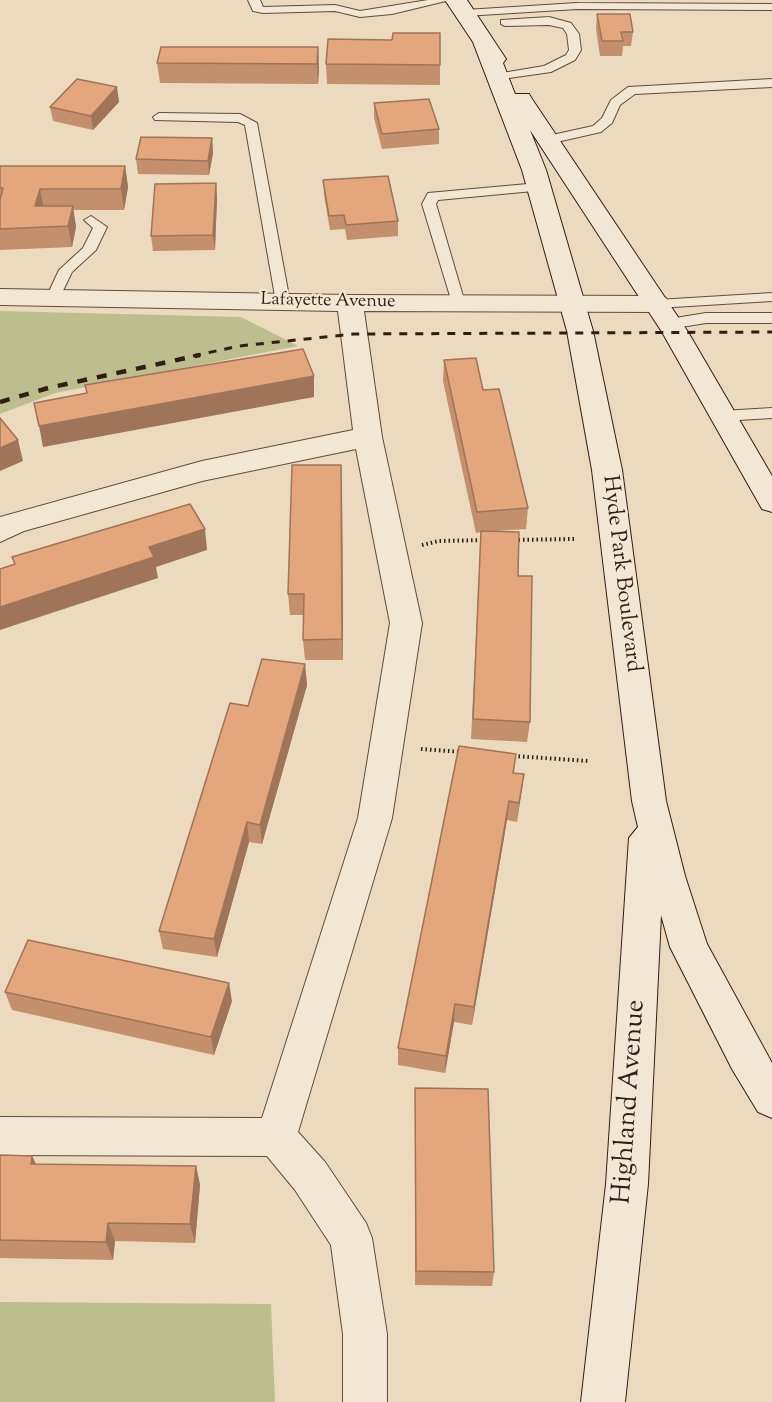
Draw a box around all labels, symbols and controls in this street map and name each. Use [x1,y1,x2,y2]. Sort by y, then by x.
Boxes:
street label: Lafayette Avenue [260,290,396,314]
street label: Hyde Park Boulevard [595,474,645,674]
street label: Highland Avenue [608,999,654,1205]

